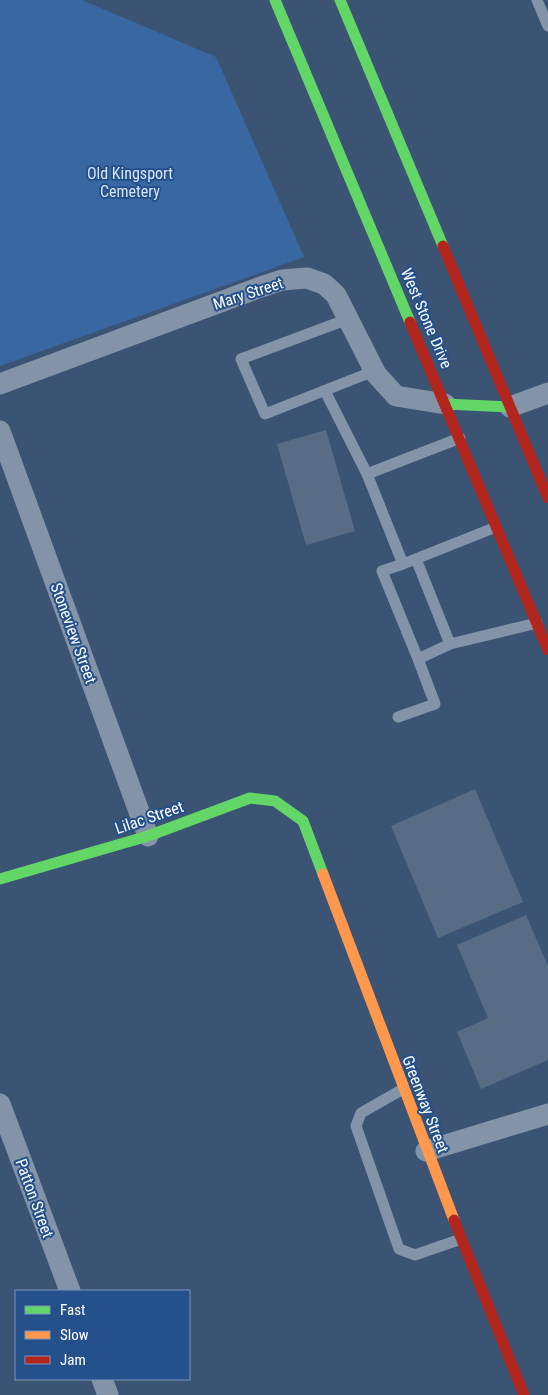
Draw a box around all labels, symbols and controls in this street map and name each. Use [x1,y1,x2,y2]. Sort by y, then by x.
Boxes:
park label: Old Kingsport Cemetery [87,164,173,201]
street label: West Stone Drive [397,265,456,371]
street label: Mary Street [211,273,286,314]
street label: Stoneview Street [47,580,101,686]
street label: Lilac Street [112,797,186,838]
street label: Greenway Street [398,1053,453,1156]
street label: Patton Street [11,1156,58,1241]
legend [15,1290,190,1380]
text: Fast [60,1301,85,1319]
text: Slow [60,1326,89,1344]
text: Jam [60,1351,86,1369]

